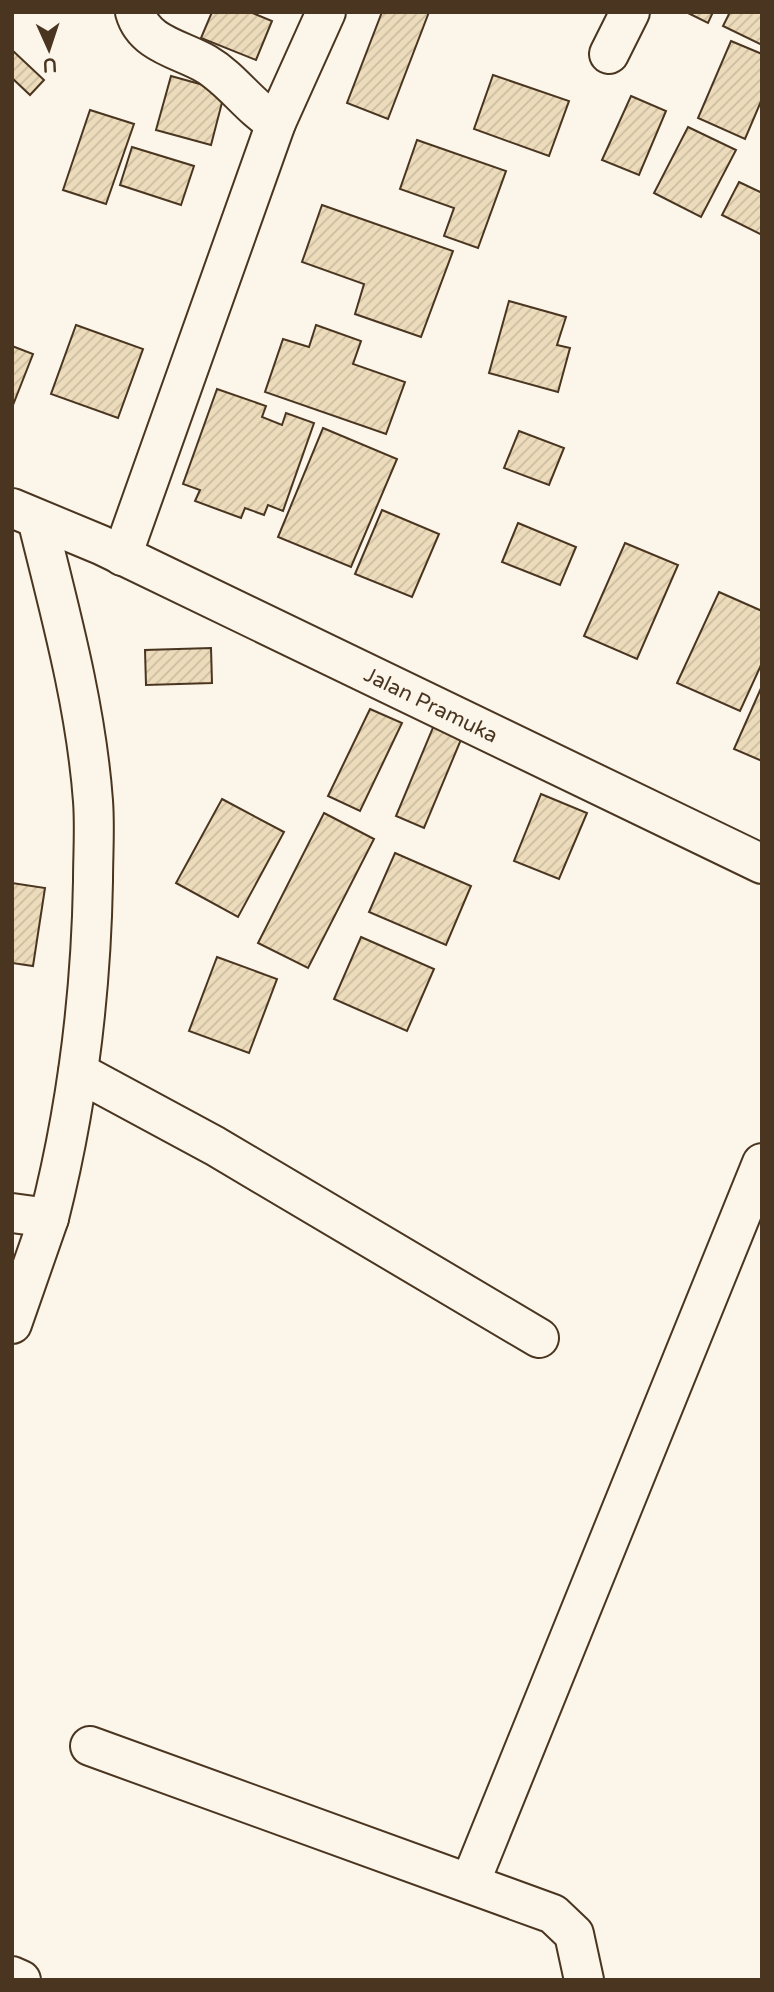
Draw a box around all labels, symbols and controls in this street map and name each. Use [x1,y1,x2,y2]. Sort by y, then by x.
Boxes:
north arrow [14,14,84,84]
text: U [42,54,58,76]
street label: Jalan Pramuka [360,662,502,749]

